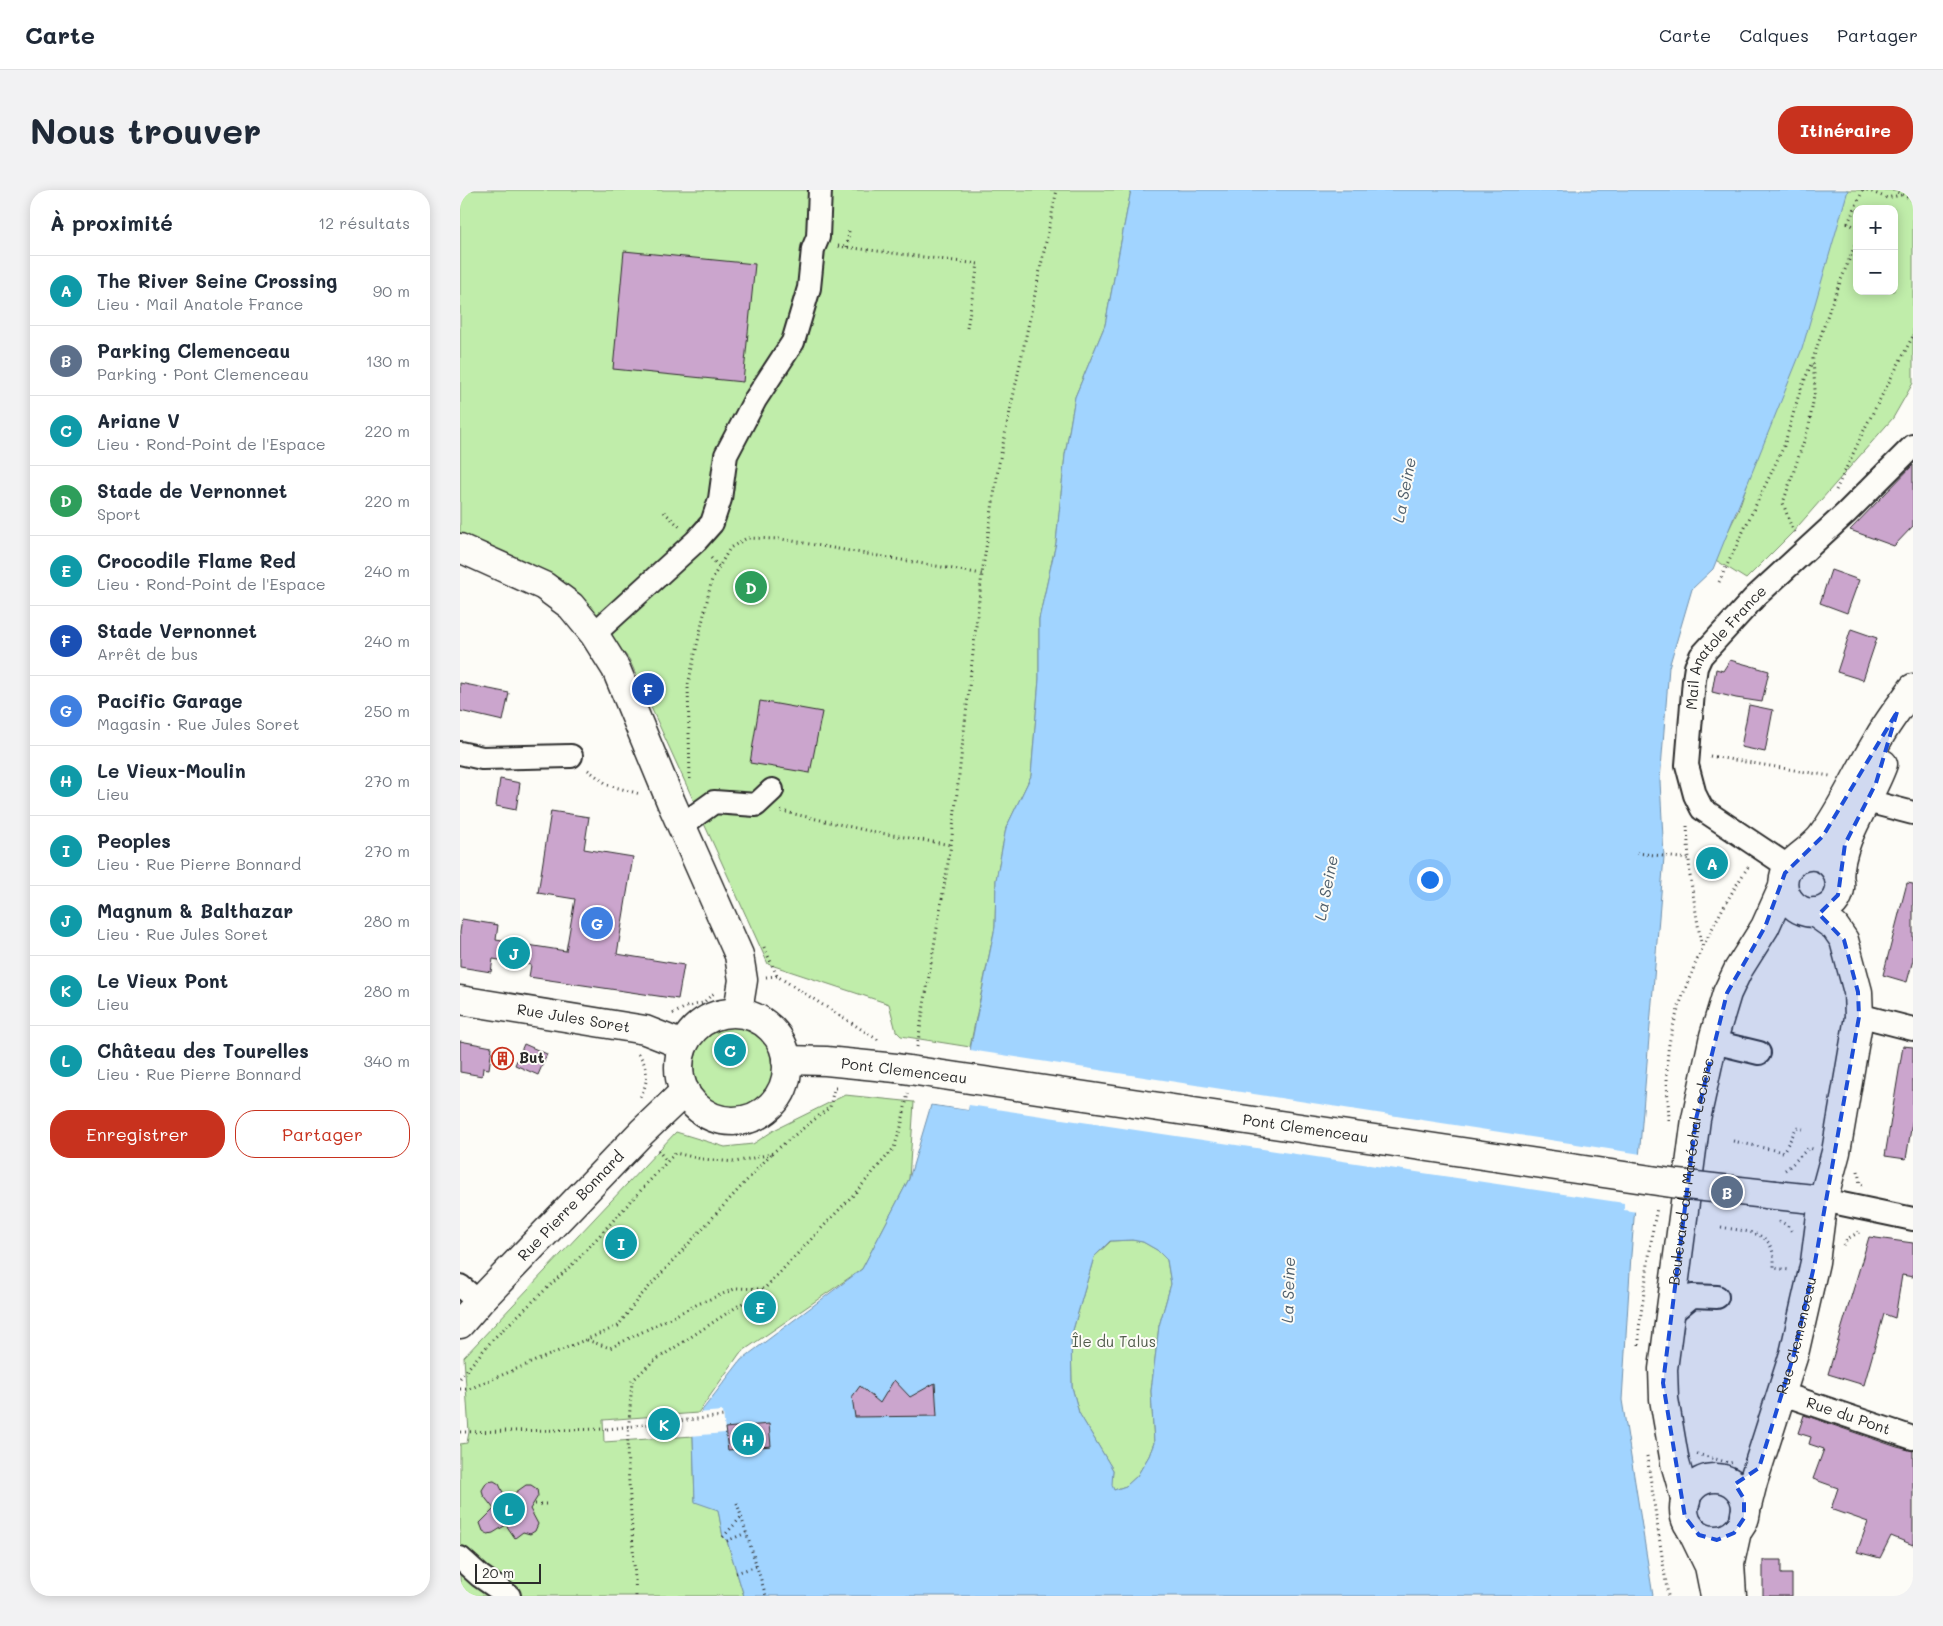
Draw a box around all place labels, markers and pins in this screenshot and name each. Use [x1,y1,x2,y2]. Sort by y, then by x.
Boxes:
pin: D [735,568,767,606]
pin: F [632,670,664,708]
pin: A [1696,844,1728,882]
pin: G [581,904,613,942]
pin: J [498,934,530,972]
pin: C [714,1031,746,1069]
building icon: But [491,1046,515,1070]
place label: But [519,1047,545,1067]
pin: B [1711,1173,1743,1211]
pin: I [605,1224,637,1262]
pin: E [744,1288,776,1326]
pin: K [648,1405,680,1443]
pin: H [732,1420,764,1458]
pin: L [493,1490,525,1528]

